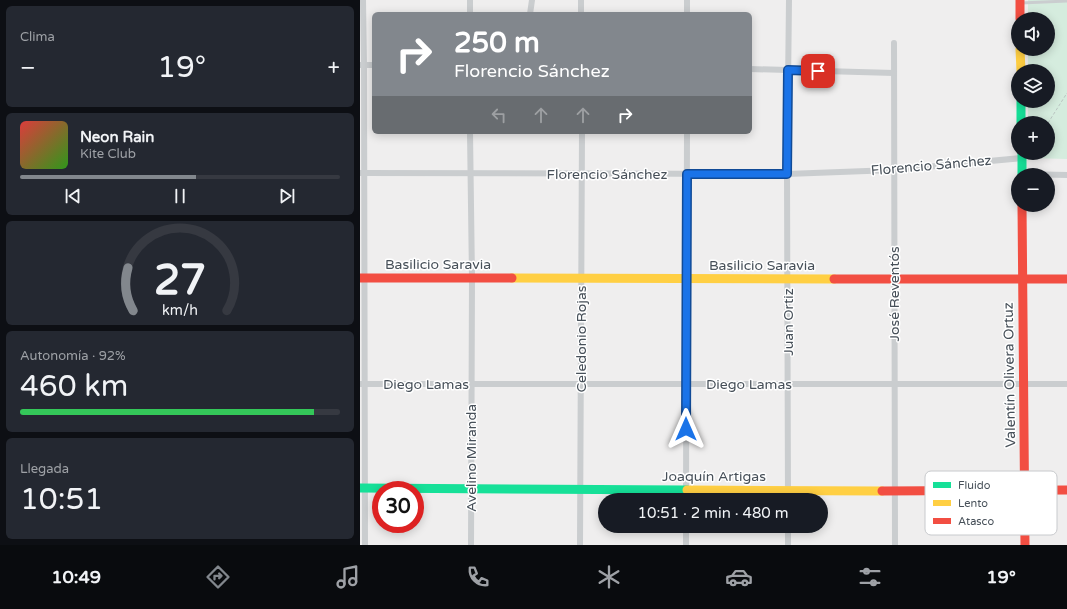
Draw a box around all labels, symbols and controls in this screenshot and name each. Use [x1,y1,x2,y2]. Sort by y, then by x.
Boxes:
map controls [1011,12,1055,212]
button: sound [1011,12,1055,56]
text: 250 m [454,26,540,60]
icon: right [388,28,440,80]
text: Clima [20,29,55,45]
text: 19° [157,49,206,86]
pin [801,54,835,88]
text: − [20,55,36,81]
text: + [328,55,340,81]
text: Florencio Sánchez [454,60,610,82]
icon: arrive [807,60,829,82]
button: layers [1011,64,1055,108]
icon: left [488,104,510,126]
icon: ahead [530,104,552,126]
icon: ahead [572,104,594,126]
icon: right [614,104,636,126]
button: + [1011,116,1055,160]
text: Neon Rain [80,128,154,146]
text: Kite Club [80,146,136,162]
street label: Florencio Sánchez [870,152,992,179]
street label: Florencio Sánchez [546,166,668,183]
button: − [1011,168,1055,212]
icon: previous [62,185,84,207]
icon: pause [169,185,191,207]
icon: next [276,185,298,207]
street label: José Reventós [886,246,903,342]
text: 27 [154,255,206,305]
street label: Basilicio Saravia [385,256,491,273]
street label: Basilicio Saravia [709,257,815,274]
street label: Celedonio Rojas [573,285,590,392]
street label: Juan Ortiz [780,288,797,356]
text: km/h [162,301,198,318]
street label: Valentín Olivera Ortuz [1000,302,1019,448]
text: Autonomía · 92% [20,348,126,364]
text: 460 km [20,368,128,405]
street label: Diego Lamas [383,376,469,393]
street label: Diego Lamas [706,376,792,393]
street label: Avelino Miranda [463,404,480,512]
position arrow [665,408,707,450]
text: Llegada [20,461,69,477]
street label: Joaquín Artigas [662,468,766,485]
legend [925,471,1057,535]
text: Fluido [958,479,991,492]
text: 10:51 [20,481,103,518]
speed limit sign: 30 [372,481,424,533]
text: Lento [958,497,988,510]
text: 10:51 · 2 min · 480 m [638,504,788,522]
text: Atasco [958,515,994,528]
icon: directions [204,563,232,591]
icon: music [334,563,362,591]
icon: phone [464,563,492,591]
icon: climate [595,563,623,591]
icon: car [725,563,753,591]
icon: filters [856,563,884,591]
text: 10:49 [51,566,101,588]
text: 19° [986,566,1016,588]

